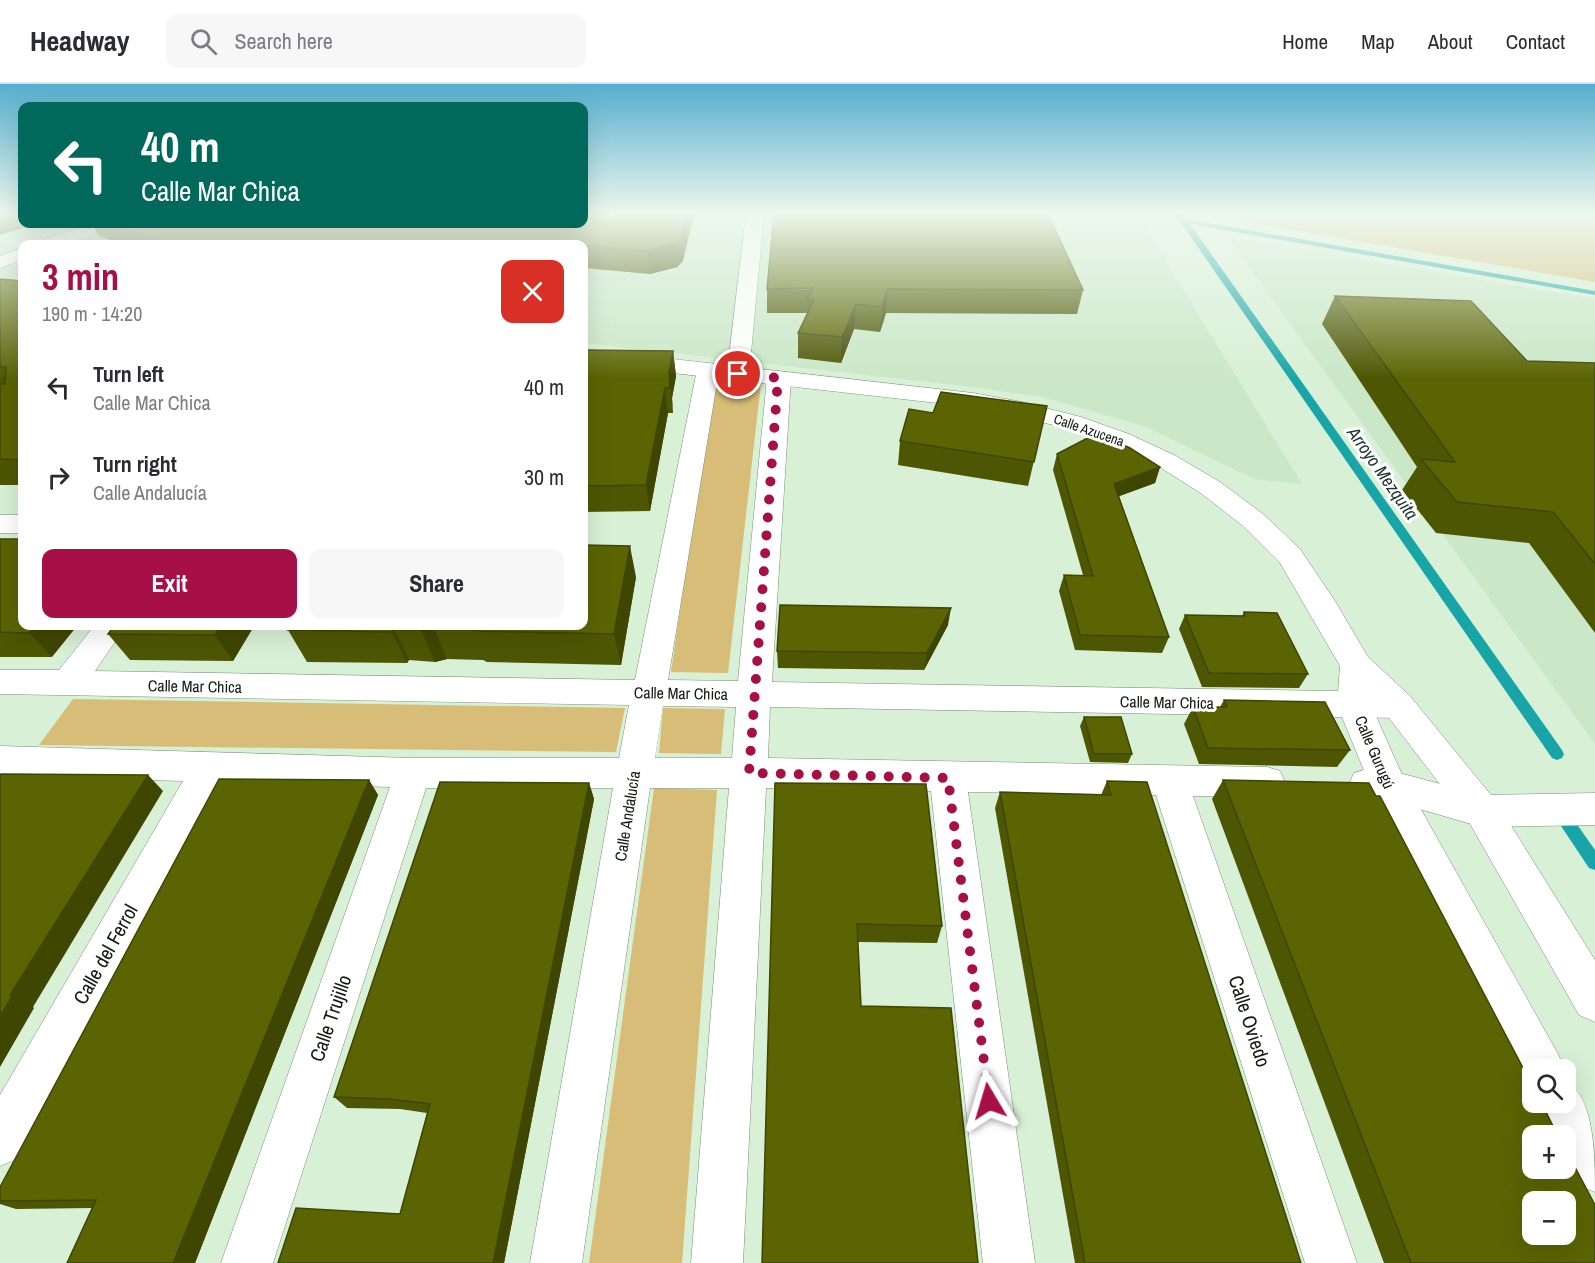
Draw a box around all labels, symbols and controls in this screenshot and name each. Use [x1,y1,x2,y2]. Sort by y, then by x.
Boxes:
search box [166,14,586,68]
text: Headway [30,22,130,60]
icon: search [187,25,220,58]
text: Search here [235,26,333,56]
text: Home [1282,27,1328,56]
text: Map [1361,27,1395,56]
text: About [1428,27,1473,56]
text: Contact [1506,27,1565,56]
text: 40 m [141,119,220,175]
icon: left [42,126,120,204]
text: Calle Mar Chica [141,173,300,209]
text: 3 min [42,253,119,301]
button: close [501,260,564,323]
text: 190 m · 14:20 [42,300,142,327]
pin [712,348,763,399]
icon: arrive [721,357,754,390]
text: Turn left [93,359,164,389]
icon: left [42,371,75,404]
text: 40 m [524,372,564,402]
text: Calle Mar Chica [93,389,211,416]
street label: Calle Azucena [1051,410,1127,451]
water label: Arroyo Mezquita [1341,421,1424,525]
text: Turn right [93,449,177,479]
icon: right [42,461,75,494]
text: 30 m [524,462,564,492]
text: Calle Andalucía [93,479,207,506]
button: Exit [42,549,297,618]
button: Share [309,549,564,618]
street label: Calle Mar Chica [148,674,243,698]
street label: Calle Mar Chica [634,681,729,705]
street label: Calle Mar Chica [1120,690,1215,714]
street label: Calle Gurugú [1350,712,1400,792]
street label: Calle Andalucía [609,769,645,863]
street label: Calle del Ferrol [66,899,144,1009]
street label: Calle Trujillo [303,971,357,1065]
street label: Calle Oviedo [1223,972,1277,1070]
map controls [1522,1059,1576,1245]
button: search [1522,1059,1576,1113]
position arrow [957,1069,1021,1133]
button: + [1522,1125,1576,1179]
button: − [1522,1191,1576,1245]

